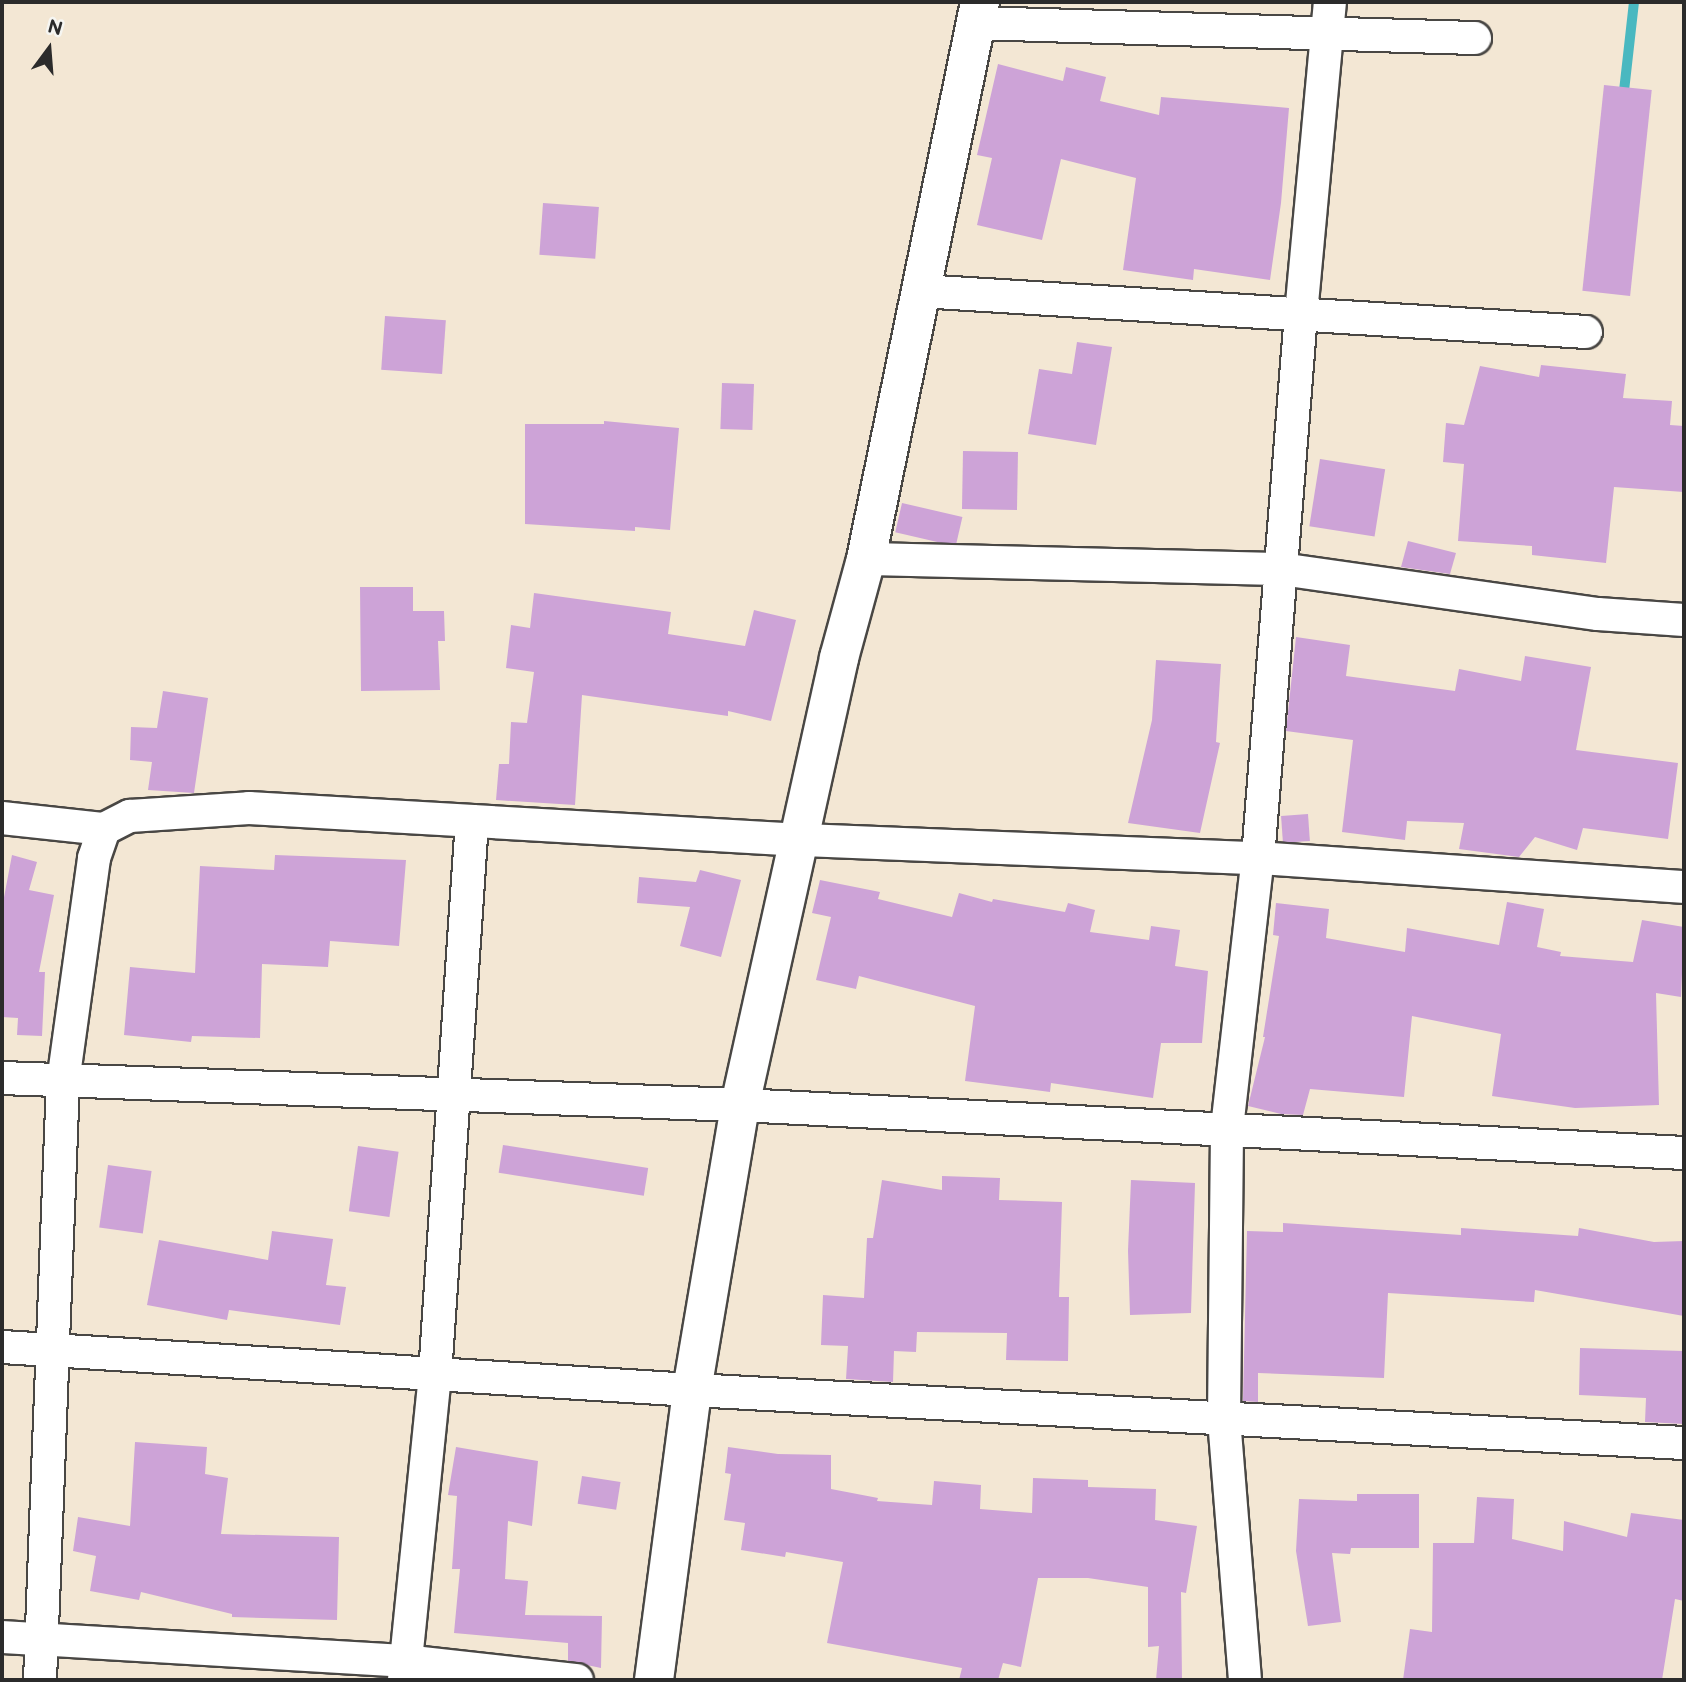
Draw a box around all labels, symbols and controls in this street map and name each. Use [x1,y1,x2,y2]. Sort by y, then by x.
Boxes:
north arrow [14,14,84,84]
text: N [45,15,65,41]

